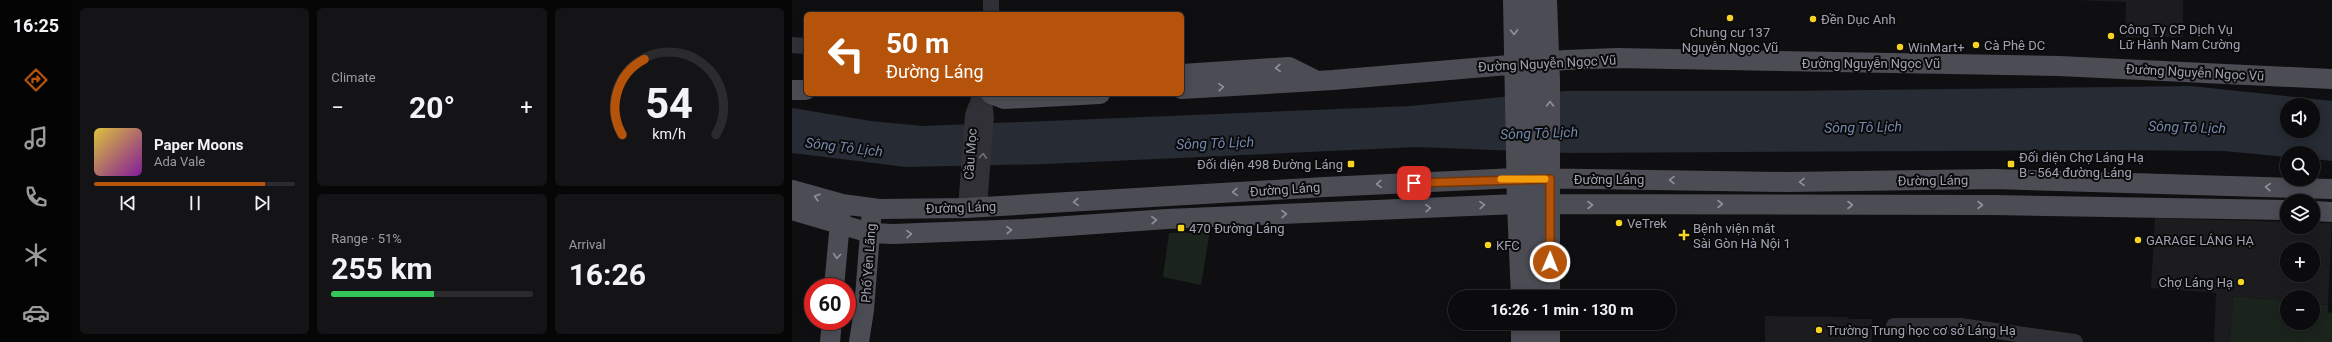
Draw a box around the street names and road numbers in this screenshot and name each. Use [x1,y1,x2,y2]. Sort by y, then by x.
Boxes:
street label: Đường Nguyễn Ngọc Vũ [1478,52,1616,75]
street label: Đường Nguyễn Ngọc Vũ [1802,56,1940,71]
street label: Đường Nguyễn Ngọc Vũ [2126,61,2264,84]
street label: Cầu Mọc [961,128,980,180]
street label: Đường Láng [1574,172,1644,187]
street label: Đường Láng [1898,172,1968,189]
street label: Đường Láng [1249,180,1321,199]
street label: Đường Láng [926,199,996,216]
street label: Phố Yên Lãng [858,223,879,303]

